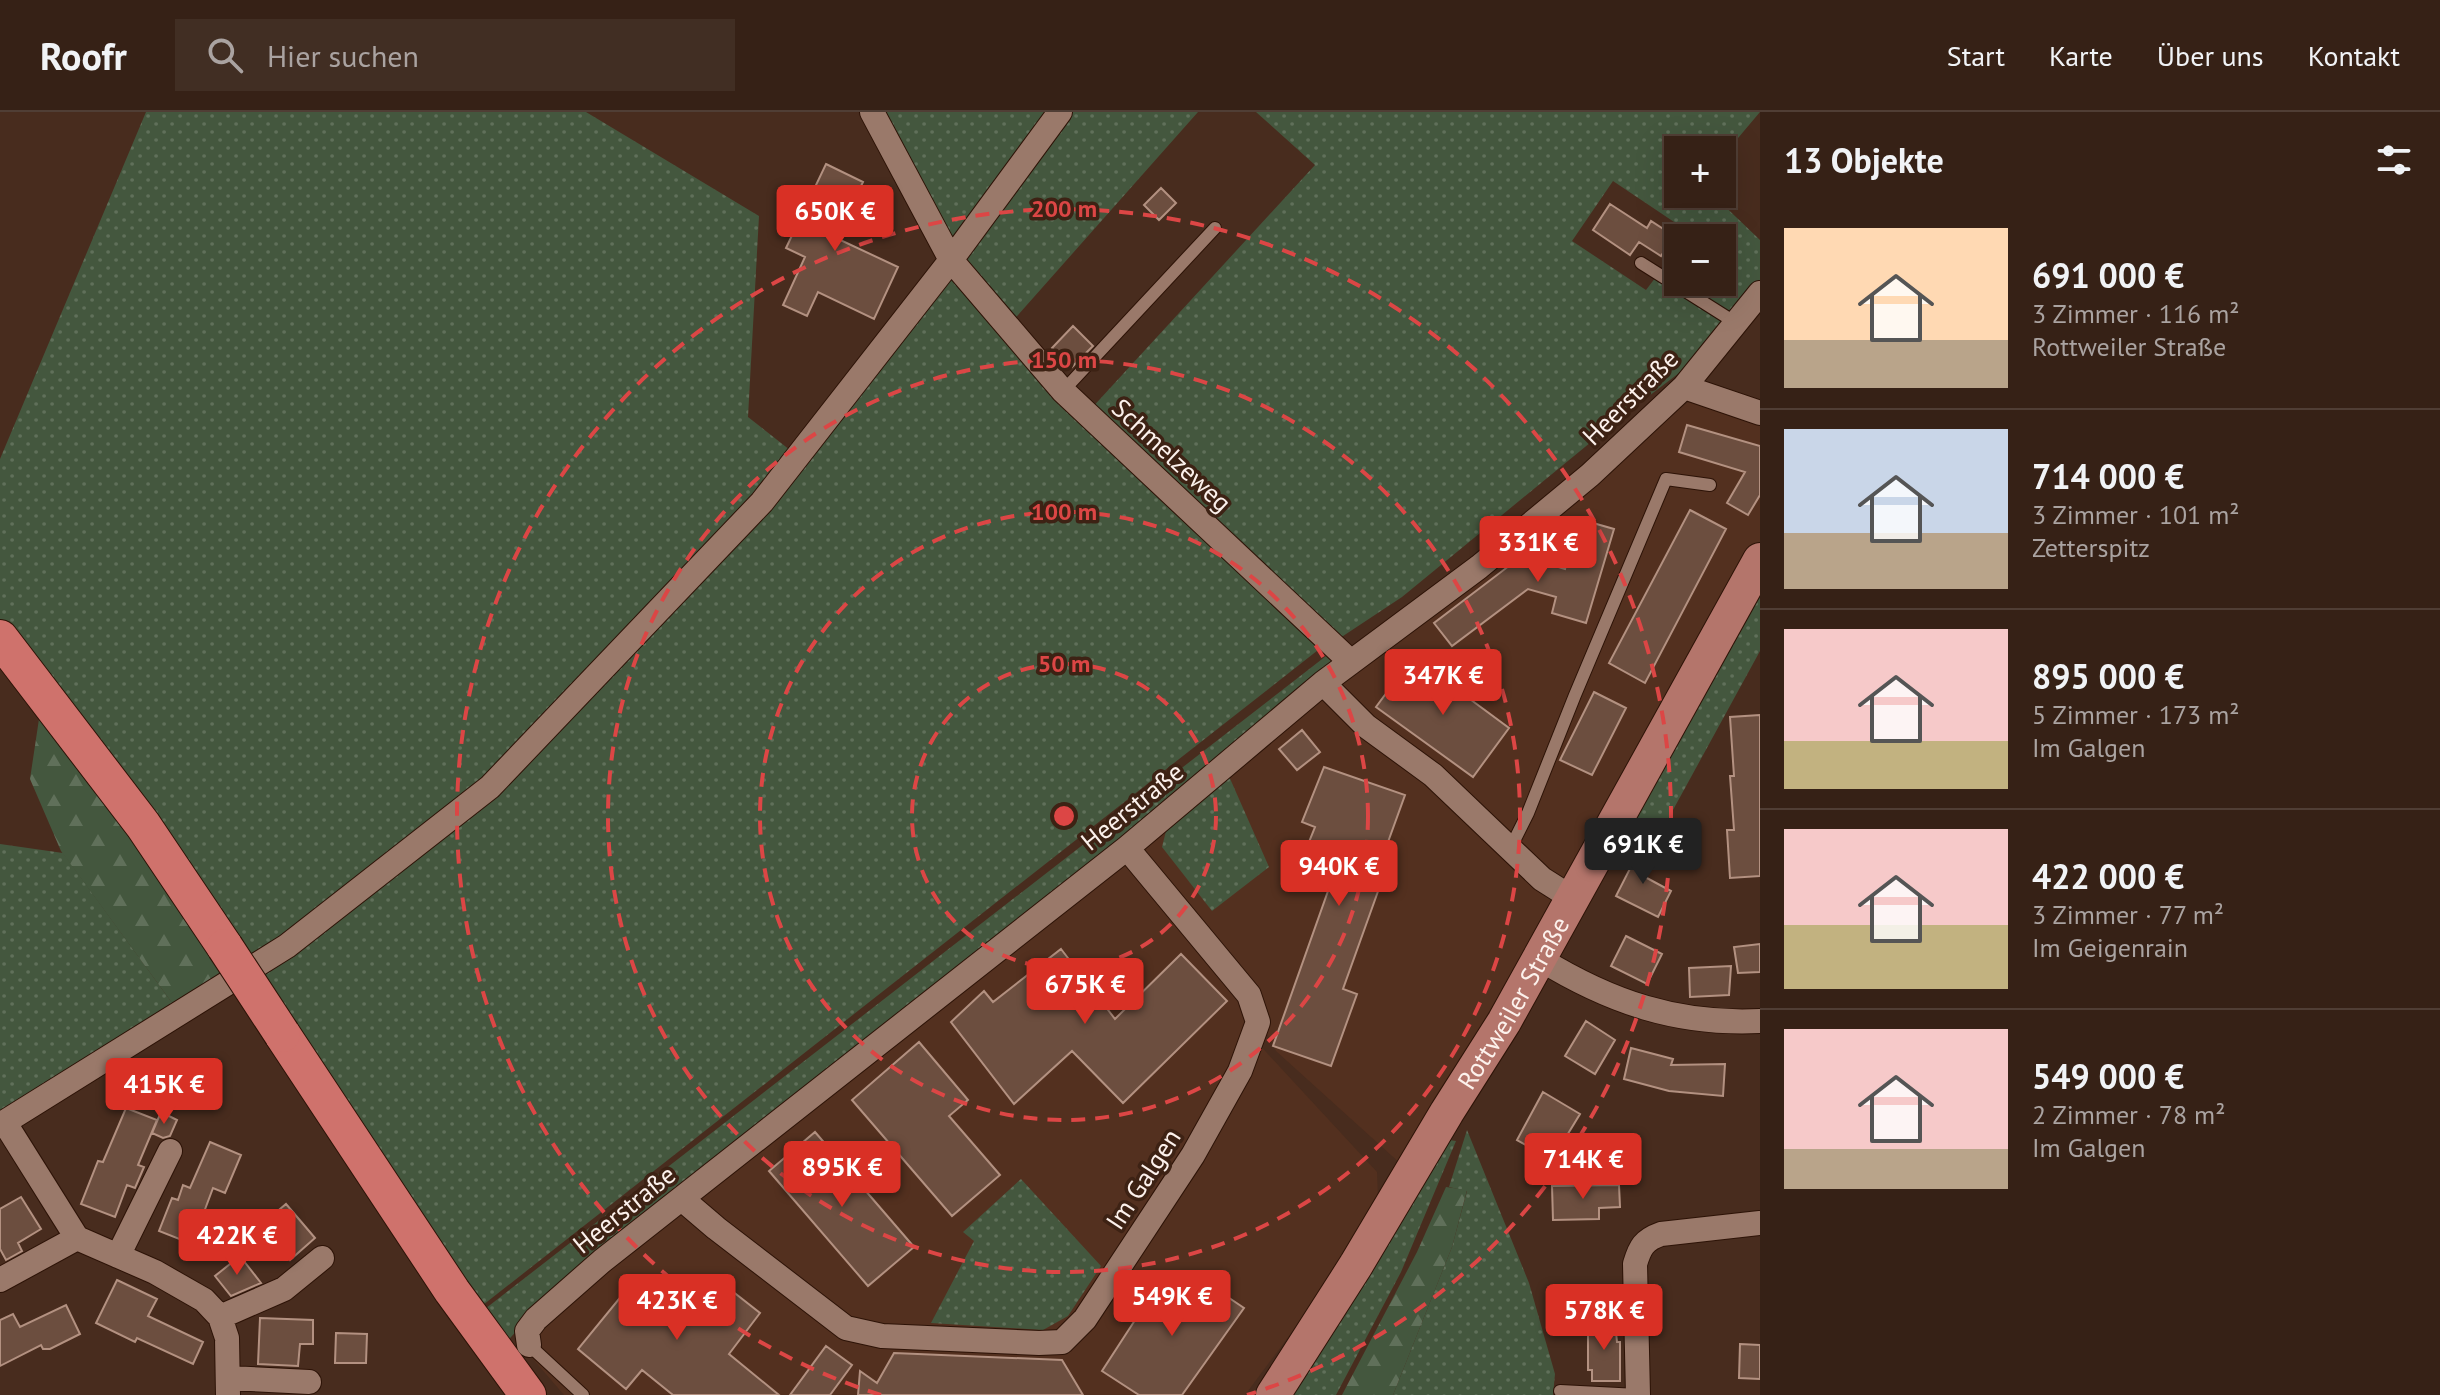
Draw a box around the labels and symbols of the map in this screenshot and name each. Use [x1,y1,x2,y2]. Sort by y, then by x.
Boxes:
pin: 650K € [770,185,900,253]
text: 200 m [1031,193,1097,224]
street label: Heerstraße [1575,342,1685,452]
text: 150 m [1031,344,1097,375]
street label: Schmelzeweg [1105,391,1239,519]
text: 100 m [1031,496,1097,527]
pin: 331K € [1473,516,1603,584]
text: 50 m [1038,648,1090,679]
pin: 347K € [1378,649,1508,717]
street label: Heerstraße [1074,755,1190,857]
centre of rings [1050,802,1078,830]
pin: 691K € [1578,818,1708,886]
pin: 940K € [1274,840,1404,908]
street label: Rottweiler Straße [1449,910,1576,1095]
pin: 675K € [1020,958,1150,1026]
pin: 415K € [99,1058,229,1126]
street label: Im Galgen [1098,1122,1188,1236]
pin: 714K € [1518,1133,1648,1201]
pin: 895K € [777,1141,907,1209]
street label: Heerstraße [566,1158,682,1260]
pin: 422K € [172,1209,302,1277]
pin: 549K € [1107,1270,1237,1338]
pin: 423K € [612,1274,742,1342]
pin: 578K € [1539,1284,1669,1352]

